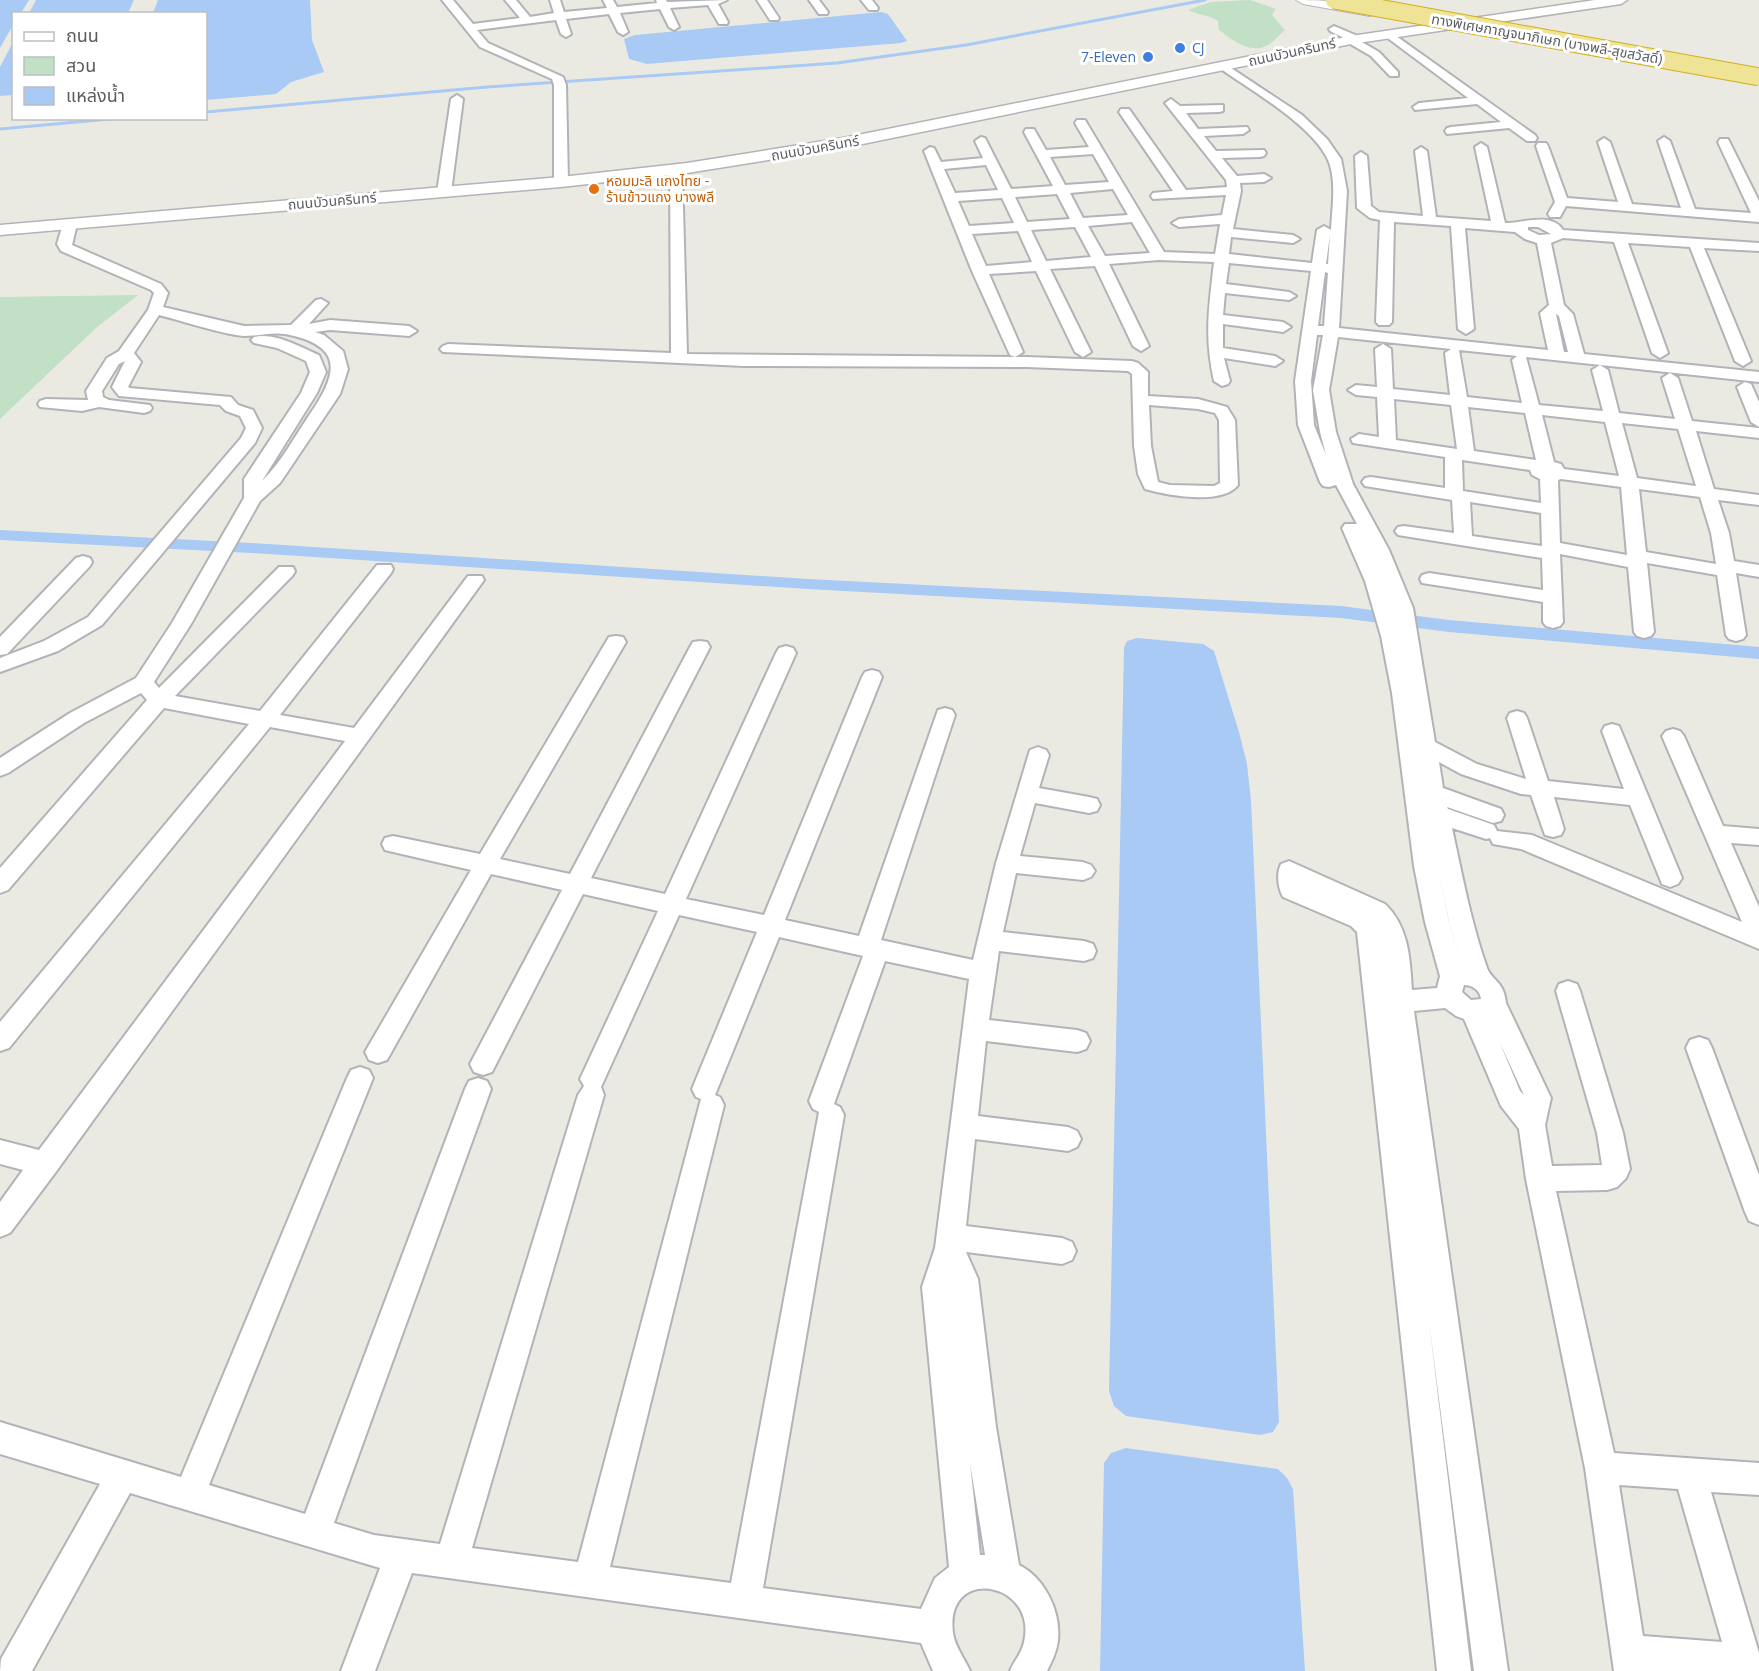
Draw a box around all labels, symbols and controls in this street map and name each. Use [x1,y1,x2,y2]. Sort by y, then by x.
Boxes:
street label: ทางพิเศษกาญจนาภิเษก (บางพลี-สุขสวัสดิ์) [1430,9,1664,68]
legend [12,12,207,120]
text: ถนน [66,23,99,47]
street label: ถนนบัวนครินทร์ [1246,33,1338,70]
place label: CJ [1192,38,1205,57]
marker: CJ [1173,41,1187,55]
place label: 7-Eleven [1081,47,1136,66]
marker: 7-Eleven [1141,50,1155,64]
text: สวน [66,53,96,77]
text: แหล่งน้ำ [66,83,125,107]
street label: ถนนบัวนครินทร์ [769,130,861,165]
place label: หอมมะลิ เเกงไทย - ร้านข้าวแกง บางพลี [606,171,714,206]
marker: หอมมะลิ เเกงไทย - ร้านข้าวแกง บางพลี [587,182,601,196]
street label: ถนนบัวนครินทร์ [287,187,378,214]

